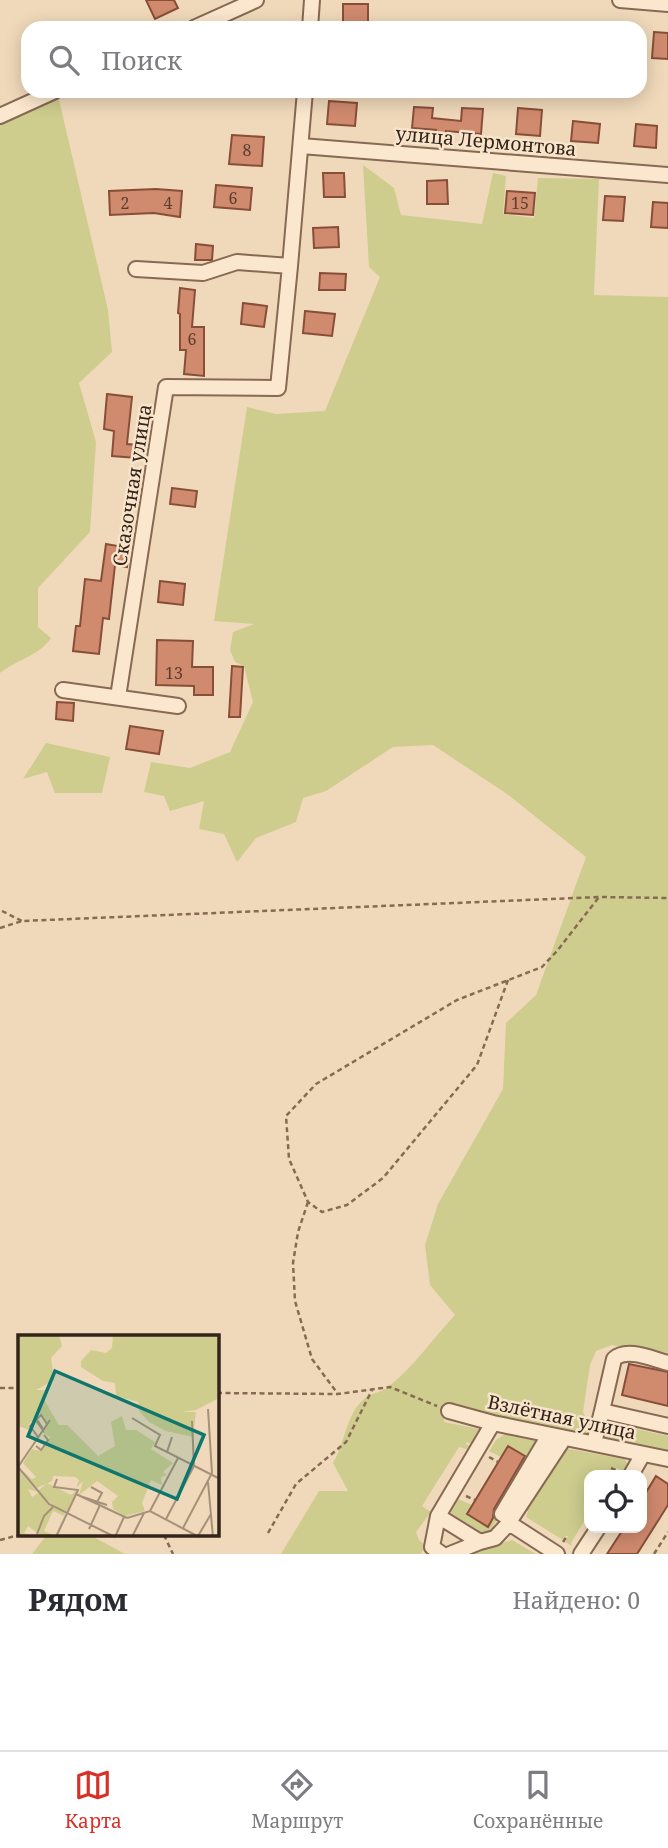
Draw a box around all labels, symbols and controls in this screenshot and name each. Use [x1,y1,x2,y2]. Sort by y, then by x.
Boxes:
search box [21,21,647,98]
icon: search [45,41,83,79]
text: Поиск [101,42,182,78]
street label: улица Лермонтова [394,120,578,162]
house number: 8 [243,139,252,161]
house number: 6 [229,187,238,209]
house number: 2 [121,192,129,214]
house number: 4 [164,192,173,214]
house number: 15 [511,192,529,214]
house number: 6 [188,328,197,350]
street label: Сказочная улица [106,402,158,568]
house number: 13 [165,662,183,684]
inset map [18,1335,219,1536]
street label: Взлётная улица [485,1389,639,1445]
map controls [584,1470,647,1533]
button: locate [584,1470,647,1533]
text: Рядом [28,1579,128,1620]
text: Найдено: 0 [512,1584,640,1616]
tab: Карта [65,1766,122,1834]
tab: Маршрут [251,1766,343,1834]
tab: Сохранённые [473,1766,603,1834]

